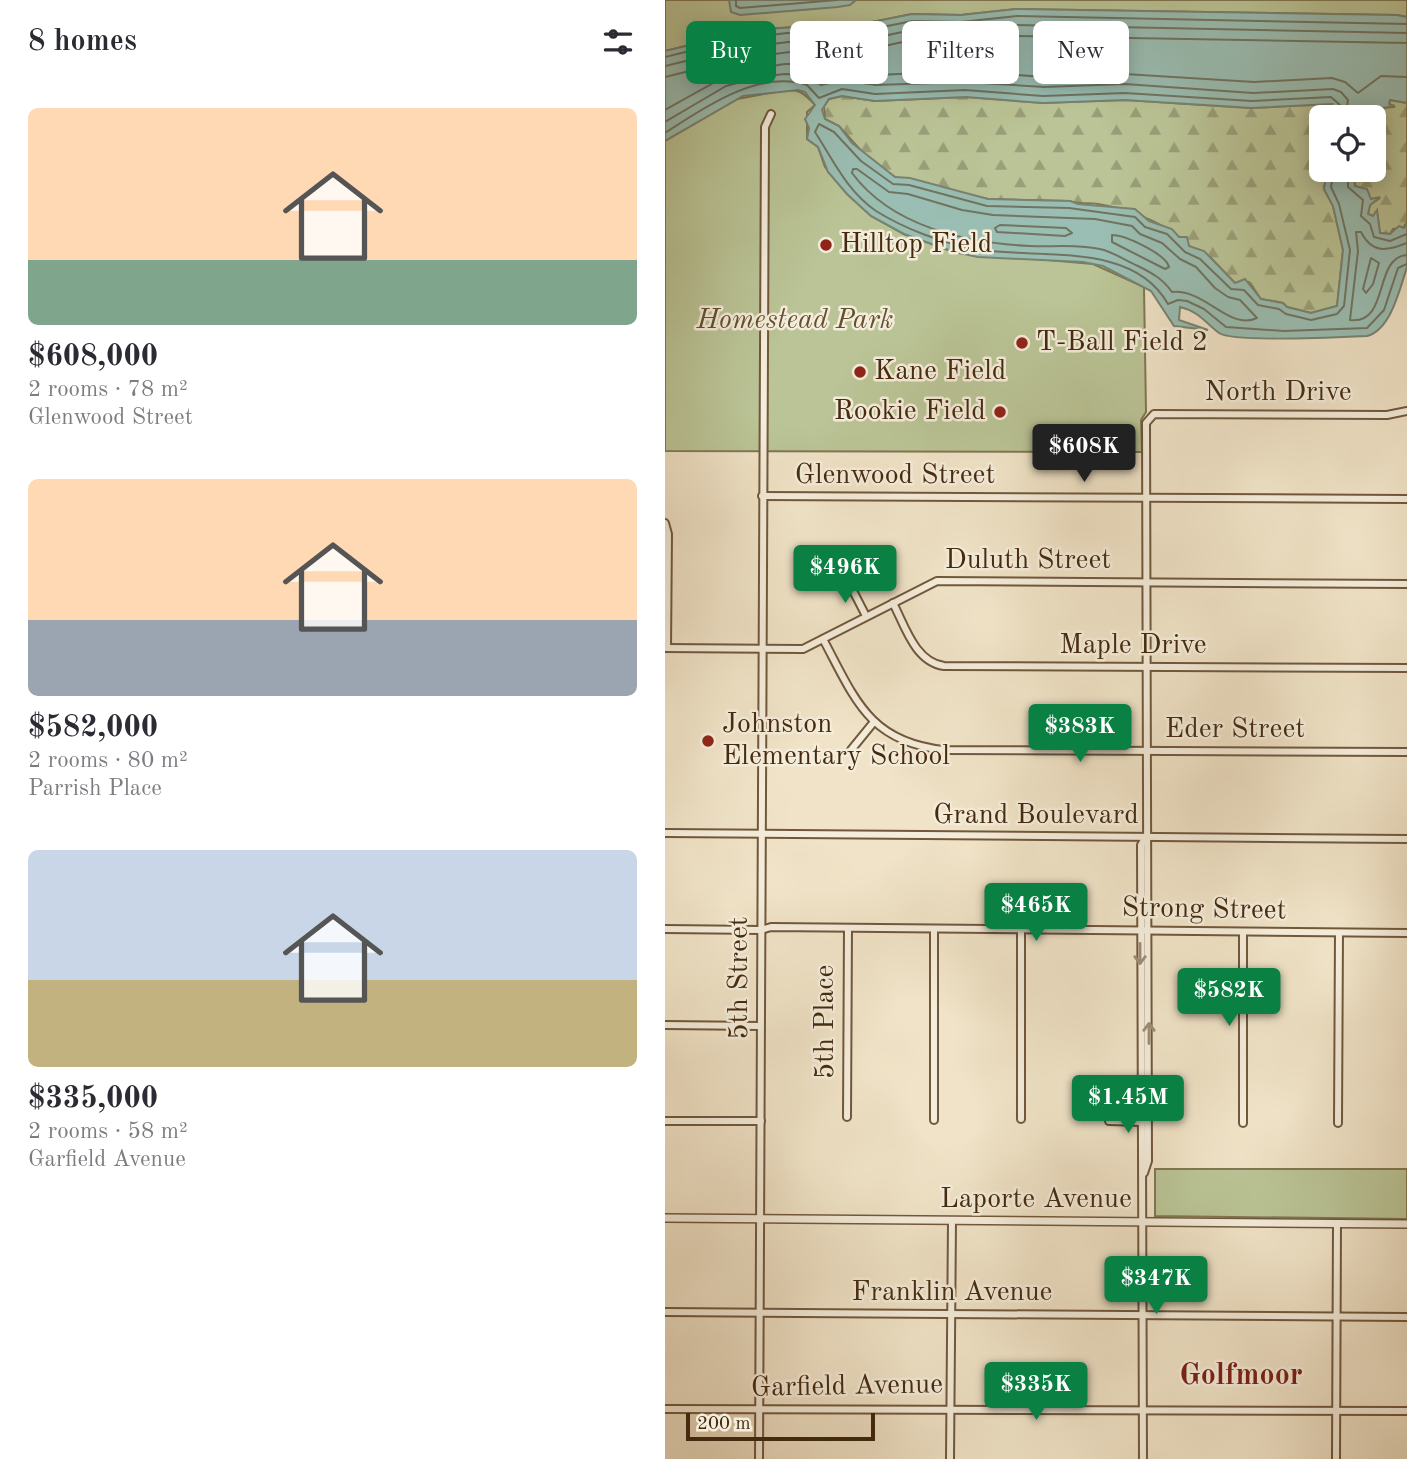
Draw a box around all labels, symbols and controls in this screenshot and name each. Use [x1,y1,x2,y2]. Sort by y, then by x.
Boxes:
chip: Buy [686,21,776,84]
chip: Rent [790,21,888,84]
chip: Filters [902,21,1019,84]
chip: New [1033,21,1129,84]
icon: filters [599,23,637,61]
text: 8 homes [28,27,137,57]
map controls [1309,105,1386,182]
button: locate [1309,105,1386,182]
icon: home [270,153,396,279]
place label: Hilltop Field [840,231,992,259]
marker: Hilltop Field [818,237,834,253]
park label: Homestead Park [695,307,894,335]
place label: T-Ball Field 2 [1036,329,1208,357]
marker: T-Ball Field 2 [1014,335,1030,351]
text: $608,000 [28,342,158,372]
place label: Kane Field [874,358,1006,386]
marker: Kane Field [852,364,868,380]
text: 2 rooms · 78 m² [28,378,188,401]
street label: North Drive [1204,379,1352,407]
place label: Rookie Field [834,398,986,426]
marker: Rookie Field [992,404,1008,420]
text: Glenwood Street [28,406,193,429]
pin: $608K [1035,424,1133,484]
text: $608K [1048,435,1120,458]
street label: Glenwood Street [795,462,995,490]
icon: home [270,524,396,650]
pin: $496K [796,546,894,605]
street label: Duluth Street [945,547,1111,575]
text: $496K [809,556,881,579]
street label: Maple Drive [1059,632,1207,660]
pin: $383K [1031,704,1129,764]
place label: Johnston Elementary School [722,711,950,771]
text: $582,000 [28,713,158,743]
text: $383K [1044,715,1116,738]
street label: Eder Street [1165,716,1305,744]
marker: Johnston Elementary School [700,733,716,749]
text: 2 rooms · 80 m² [28,749,188,772]
text: Parrish Place [28,777,162,800]
street label: Grand Boulevard [933,802,1139,830]
pin: $465K [987,884,1085,943]
text: $465K [1000,894,1072,917]
icon: home [270,895,396,1021]
street label: Strong Street [1121,895,1287,925]
street label: 5th Street [726,916,754,1040]
one-way arrow [1133,942,1147,965]
street label: 5th Place [812,965,840,1079]
pin: $582K [1180,968,1278,1028]
text: $582K [1193,979,1265,1002]
one-way arrow [1142,1021,1156,1044]
pin: $1.45M [1071,1076,1185,1135]
text: $335,000 [28,1084,158,1114]
text: $1.45M [1088,1086,1168,1109]
text: 2 rooms · 58 m² [28,1120,188,1143]
text: Garfield Avenue [28,1148,186,1171]
street label: Laporte Avenue [940,1186,1132,1214]
pin: $347K [1107,1256,1205,1316]
text: $347K [1120,1267,1192,1290]
street label: Franklin Avenue [852,1279,1052,1307]
district label: Golfmoor [1179,1361,1303,1391]
pin: $335K [987,1362,1085,1422]
street label: Garfield Avenue [751,1371,943,1403]
text: $335K [1000,1373,1072,1396]
scale bar [686,1410,875,1442]
text: 200 m [697,1415,750,1434]

